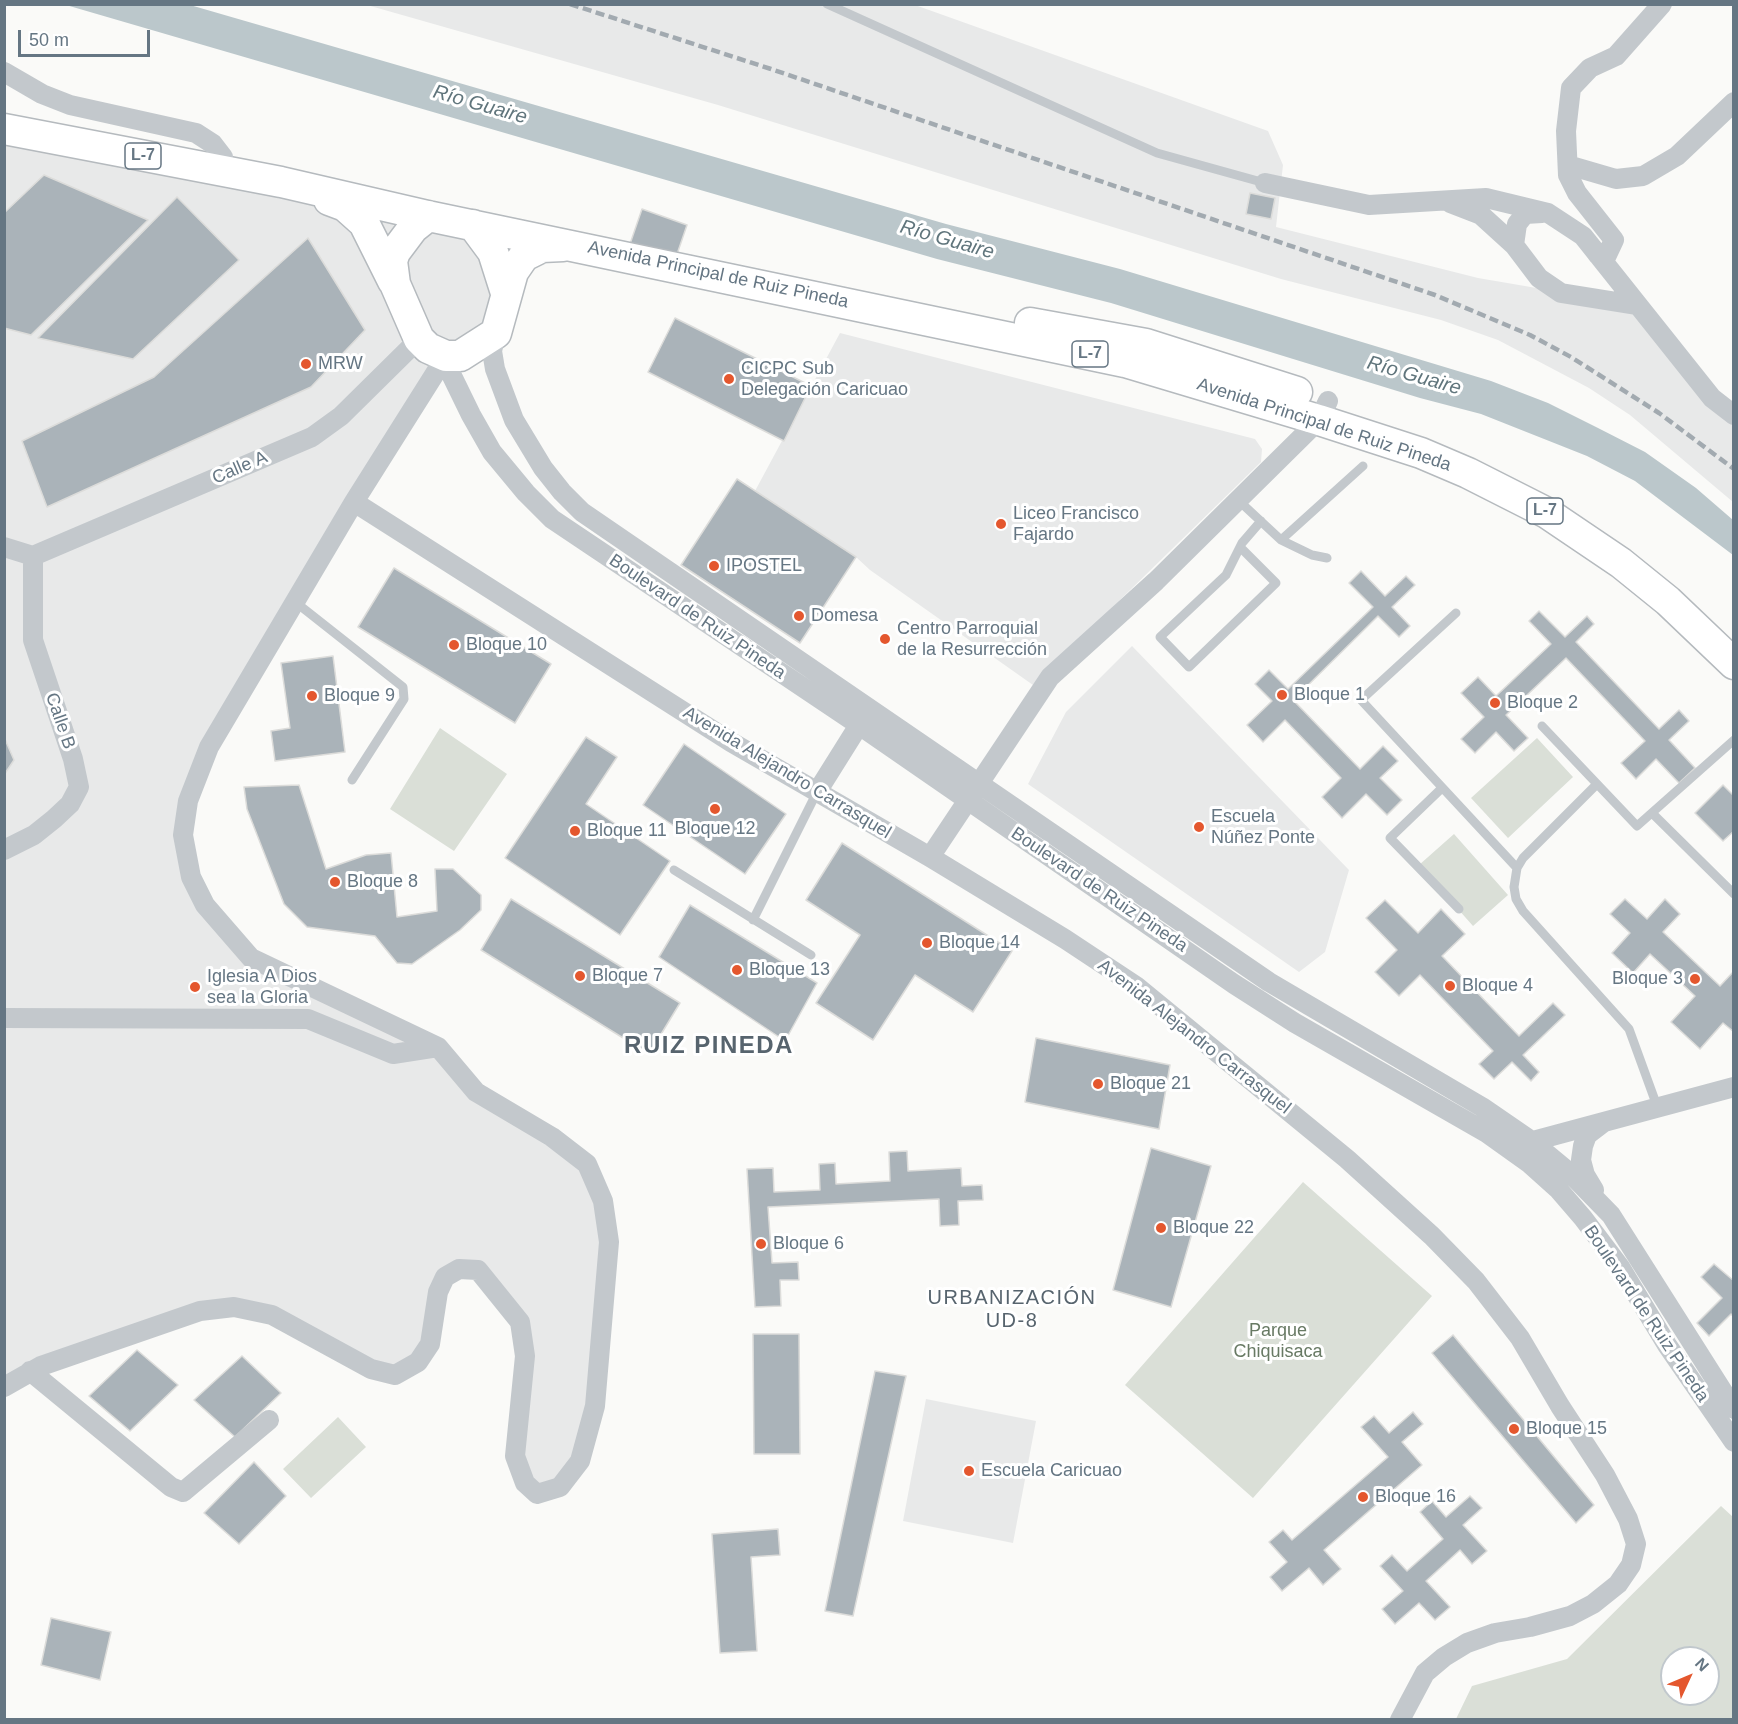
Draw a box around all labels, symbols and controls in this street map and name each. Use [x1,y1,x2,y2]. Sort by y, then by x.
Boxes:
scale bar [21,18,153,56]
text: 50 m [29,30,69,50]
water label: Río Guaire [430,80,530,130]
road number: L-7 [125,143,161,169]
water label: Río Guaire [897,215,997,265]
street label: Avenida Principal de Ruiz Pineda [586,237,850,313]
road number: L-7 [1072,341,1108,367]
water label: Río Guaire [1364,351,1464,401]
place label: MRW [318,353,363,375]
marker: MRW [299,357,313,371]
place label: CICPC Sub Delegación Caricuao [741,358,908,400]
marker: CICPC Sub Delegación Caricuao [722,372,736,386]
street label: Avenida Principal de Ruiz Pineda [1194,374,1454,476]
street label: Calle A [209,447,271,489]
road number: L-7 [1527,498,1563,524]
place label: Liceo Francisco Fajardo [1013,503,1139,546]
marker: Liceo Francisco Fajardo [994,517,1008,531]
street label: Boulevard de Ruiz Pineda [605,550,789,684]
place label: IPOSTEL [726,555,802,577]
marker: IPOSTEL [707,559,721,573]
place label: Domesa [811,605,878,627]
marker: Domesa [792,609,806,623]
place label: Centro Parroquial de la Resurrección [897,618,1047,660]
marker: Centro Parroquial de la Resurrección [878,632,892,646]
place label: Bloque 10 [466,634,547,656]
marker: Bloque 10 [447,638,461,652]
place label: Bloque 1 [1294,684,1365,706]
place label: Bloque 9 [324,685,395,707]
marker: Bloque 1 [1275,688,1289,702]
marker: Bloque 9 [305,689,319,703]
street label: Calle B [40,690,80,752]
place label: Bloque 2 [1507,692,1578,714]
marker: Bloque 2 [1488,696,1502,710]
street label: Avenida Alejandro Carrasquel [679,702,895,844]
marker: Bloque 12 [708,802,722,816]
place label: Escuela Núñez Ponte [1211,806,1315,848]
place label: Bloque 12 [674,818,756,840]
place label: Bloque 11 [587,820,667,842]
marker: Escuela Núñez Ponte [1192,820,1206,834]
street label: Boulevard de Ruiz Pineda [1007,823,1191,957]
marker: Bloque 11 [568,824,582,838]
place label: Bloque 8 [347,871,418,893]
marker: Bloque 8 [328,875,342,889]
place label: Bloque 14 [939,932,1020,954]
marker: Bloque 14 [920,936,934,950]
street label: Avenida Alejandro Carrasquel [1093,955,1295,1119]
place label: Bloque 13 [749,959,830,981]
marker: Bloque 13 [730,963,744,977]
place label: Bloque 7 [592,965,663,987]
place label: Iglesia A Dios sea la Gloria [207,966,317,1008]
place label: Bloque 3 [1612,968,1683,990]
marker: Bloque 7 [573,969,587,983]
marker: Bloque 3 [1688,972,1702,986]
place label: Bloque 4 [1462,975,1533,997]
marker: Bloque 4 [1443,979,1457,993]
marker: Iglesia A Dios sea la Gloria [188,980,202,994]
district label: RUIZ PINEDA [624,1032,794,1060]
place label: Bloque 21 [1110,1073,1191,1095]
marker: Bloque 21 [1091,1077,1105,1091]
place label: Bloque 22 [1173,1217,1254,1239]
marker: Bloque 22 [1154,1221,1168,1235]
street label: Boulevard de Ruiz Pineda [1579,1222,1713,1406]
place label: Bloque 6 [773,1233,844,1255]
marker: Bloque 6 [754,1237,768,1251]
district label: URBANIZACIÓN UD-8 [927,1286,1097,1333]
park label: Parque Chiquisaca [1233,1320,1323,1362]
place label: Bloque 15 [1526,1418,1607,1440]
marker: Bloque 15 [1507,1422,1521,1436]
place label: Escuela Caricuao [981,1460,1122,1482]
marker: Escuela Caricuao [962,1464,976,1478]
place label: Bloque 16 [1375,1486,1456,1508]
marker: Bloque 16 [1356,1490,1370,1504]
north arrow [1660,1646,1720,1706]
text: N [1692,1654,1712,1675]

